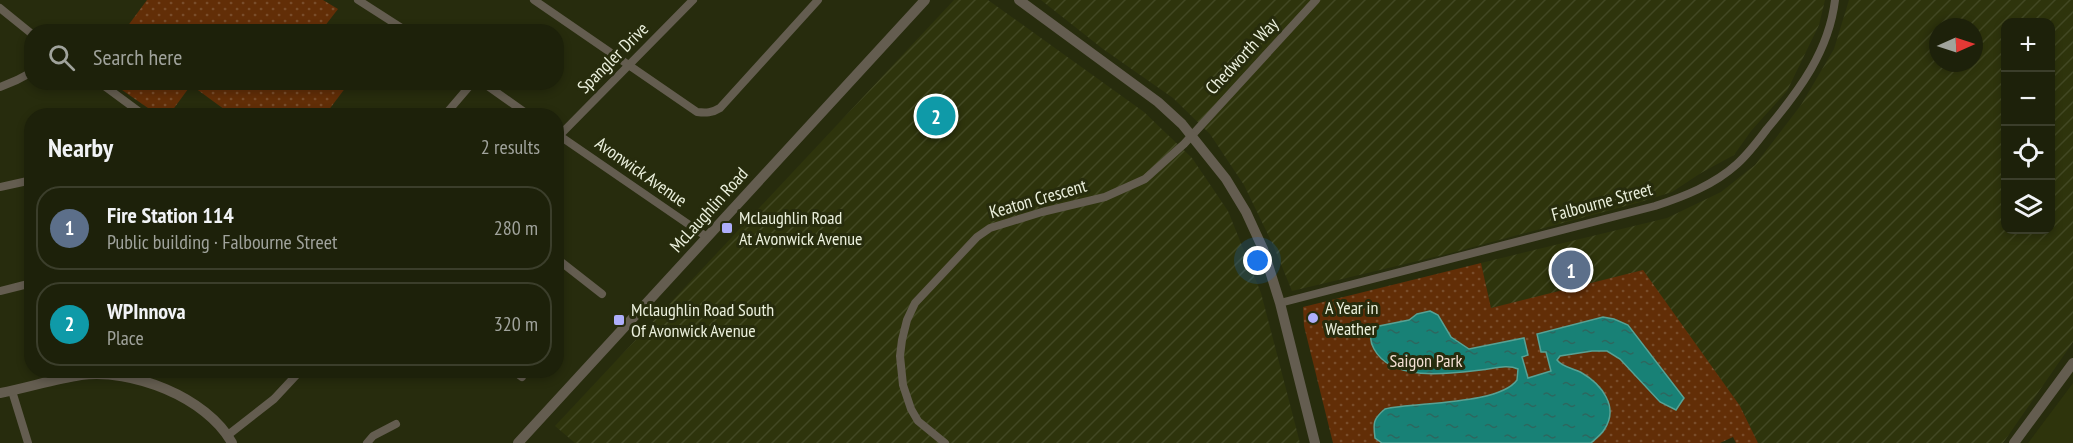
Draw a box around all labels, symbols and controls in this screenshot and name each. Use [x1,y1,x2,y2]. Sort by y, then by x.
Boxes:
street label: Chedworth Way [1200,12,1283,99]
street label: Spangler Drive [572,17,653,98]
north arrow [1929,18,1983,72]
map controls [2001,18,2055,234]
button: + [2001,18,2055,72]
search box [24,24,564,90]
icon: search [45,41,78,74]
text: Search here [93,43,182,71]
button: − [2001,72,2055,126]
pin: 2 [916,94,956,138]
button: locate [2001,126,2055,180]
text: Nearby [48,131,113,164]
street label: Avonwick Avenue [591,131,692,212]
text: 2 results [481,134,540,160]
street label: McLaughlin Road [665,162,753,257]
street label: Keaton Crescent [987,174,1089,223]
street label: Falbourne Street [1549,177,1655,226]
button: layers [2001,180,2055,234]
text: Fire Station 114 [107,201,234,229]
place label: Mclaughlin Road At Avonwick Avenue [739,206,863,250]
text: 1 [65,215,74,241]
text: 280 m [494,215,538,241]
marker: Mclaughlin Road At Avonwick Avenue [720,221,734,235]
text: Public building · Falbourne Street [107,229,337,255]
your location [1243,246,1272,275]
pin: 1 [1552,248,1590,292]
place label: A Year in Weather [1325,296,1378,340]
text: WPInnova [107,297,186,325]
place label: Mclaughlin Road South Of Avonwick Avenue [631,298,774,342]
text: 2 [65,311,74,337]
text: 320 m [494,311,538,337]
marker: A Year in Weather [1306,311,1320,325]
marker: Mclaughlin Road South Of Avonwick Avenue [612,313,626,327]
text: Place [107,325,144,351]
park label: Saigon Park [1390,349,1462,372]

